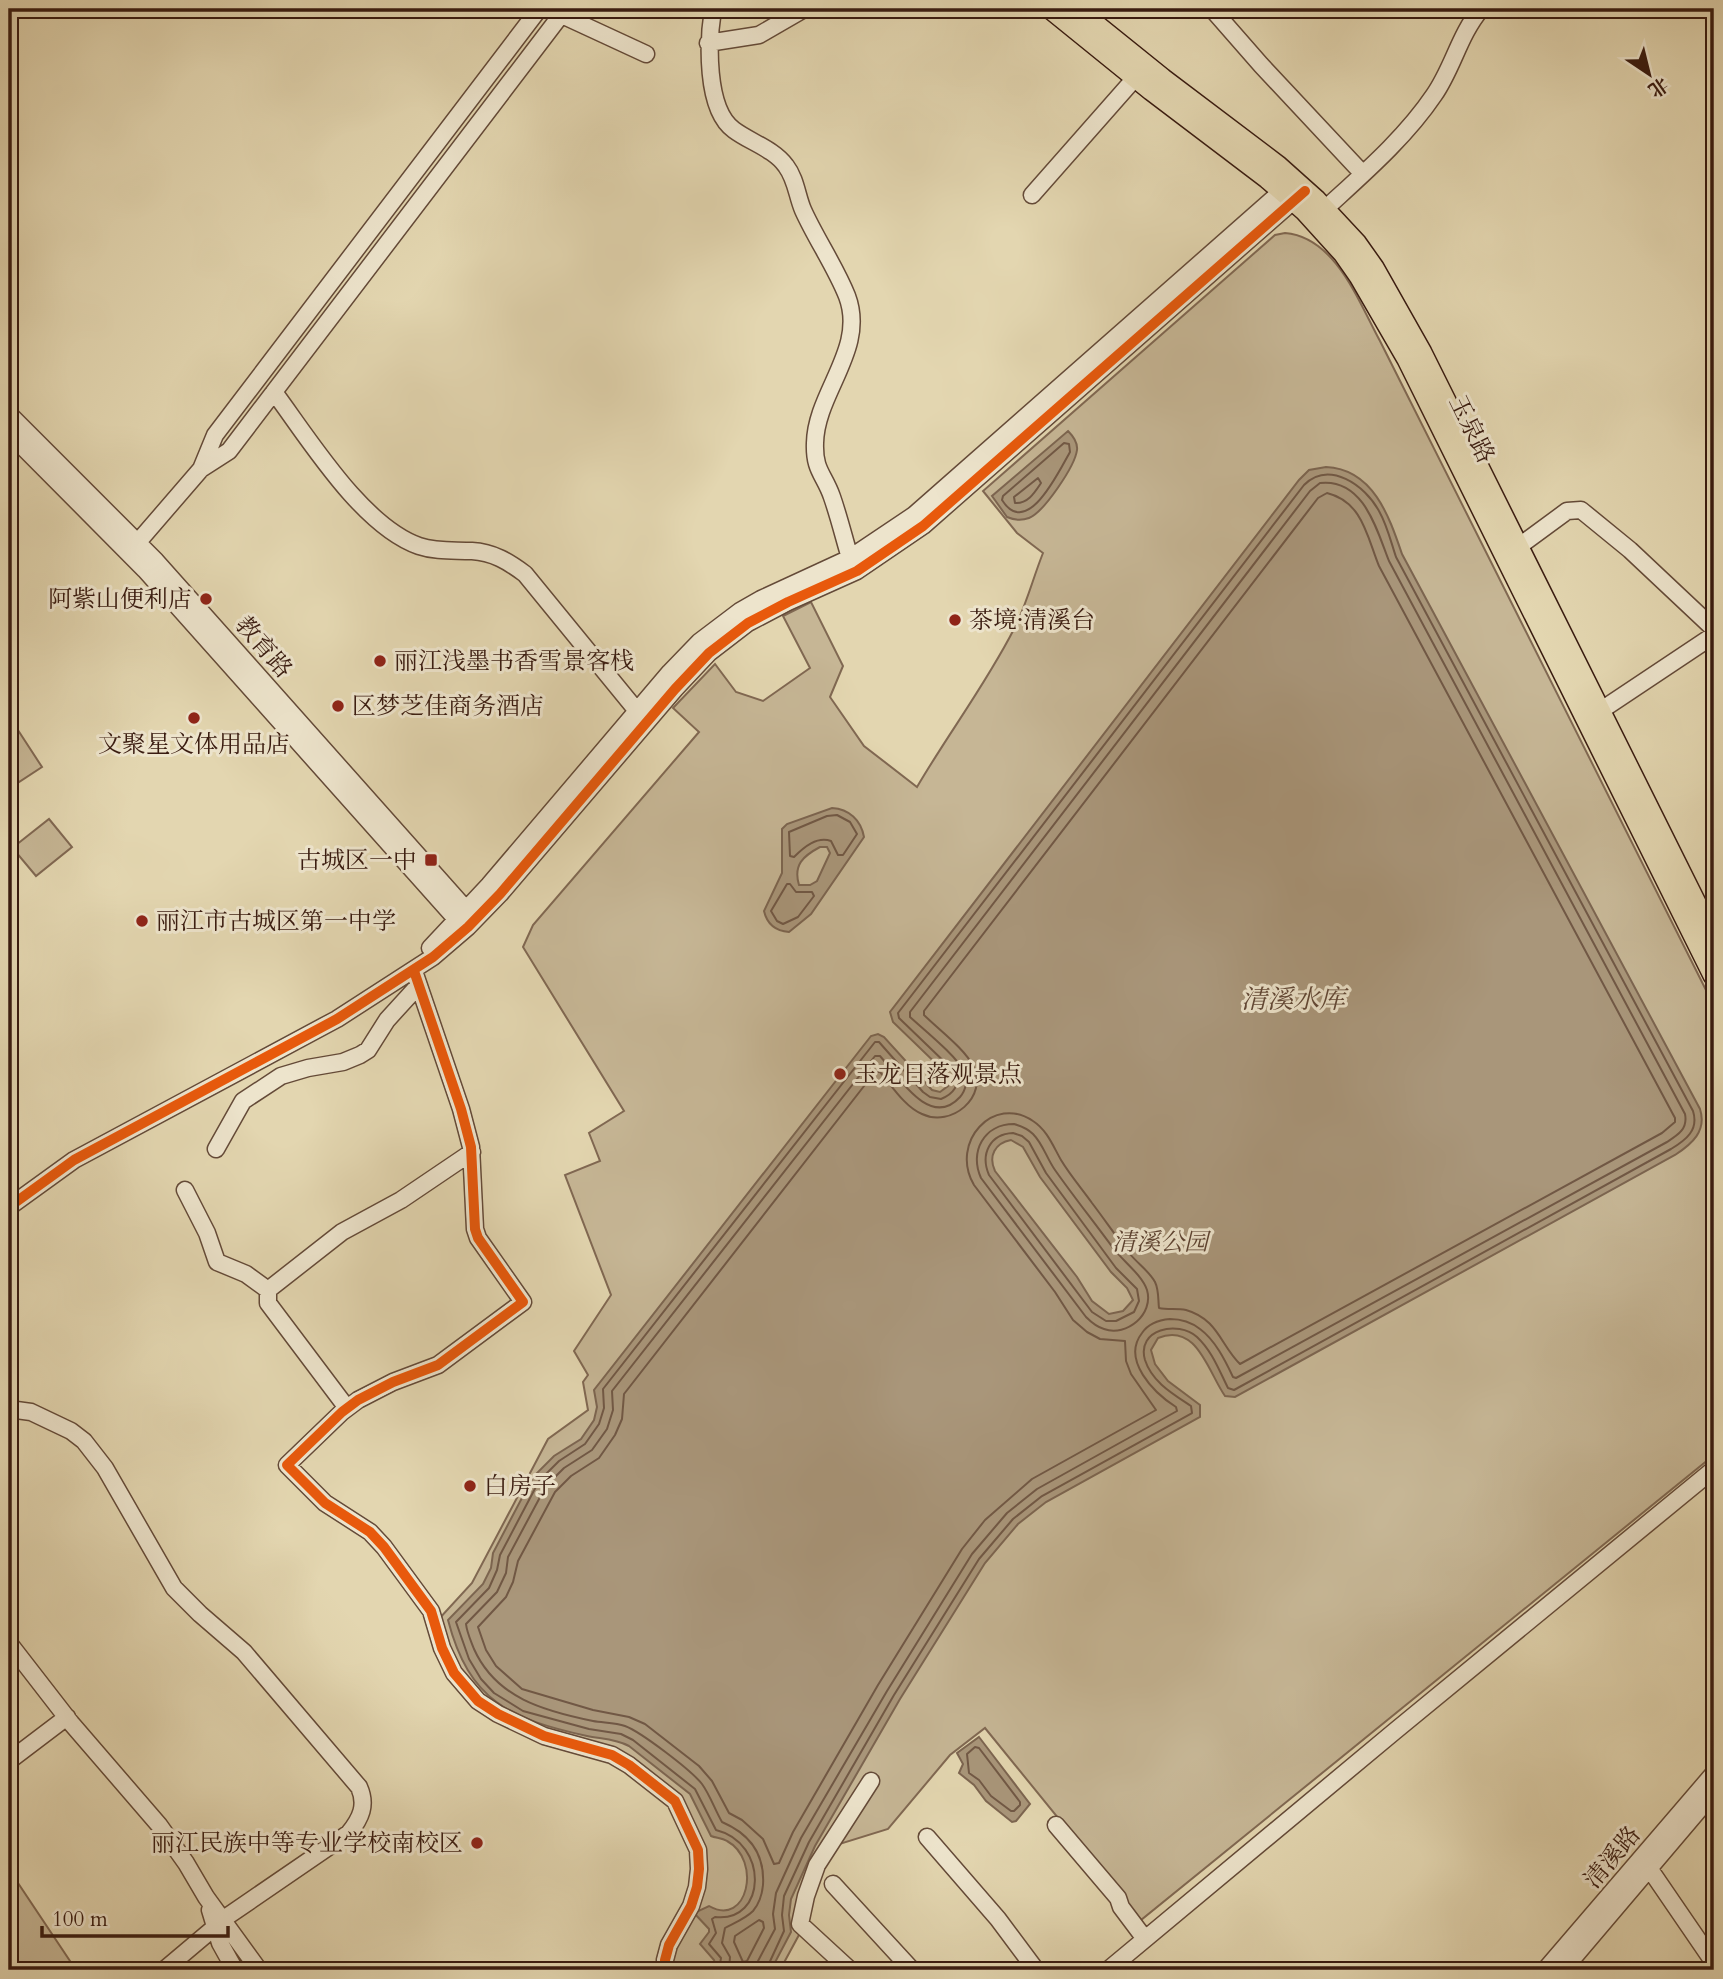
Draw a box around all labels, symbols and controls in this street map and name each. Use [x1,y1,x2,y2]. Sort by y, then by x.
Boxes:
north arrow [1614,38,1684,108]
text: 北 [1643,71,1673,103]
street label: 玉泉路 [1441,390,1502,469]
place label: 阿紫山便利店 [48,583,192,616]
marker: 阿紫山便利店 [198,591,214,607]
place label: 茶境·清溪台 [969,604,1095,637]
street label: 教育路 [228,609,300,685]
marker: 茶境·清溪台 [947,612,963,628]
place label: 丽江浅墨书香雪景客栈 [394,645,634,678]
marker: 丽江浅墨书香雪景客栈 [372,653,388,669]
place label: 区梦芝佳商务酒店 [352,690,544,723]
marker: 区梦芝佳商务酒店 [330,698,346,714]
marker: 文聚星文体用品店 [186,710,202,726]
place label: 文聚星文体用品店 [98,728,290,761]
place label: 古城区一中 [297,844,417,877]
marker: 古城区一中 [423,852,439,868]
place label: 丽江市古城区第一中学 [156,905,396,938]
marker: 丽江市古城区第一中学 [134,913,150,929]
water label: 清溪水库 [1241,982,1349,1017]
place label: 玉龙日落观景点 [854,1058,1022,1091]
marker: 玉龙日落观景点 [832,1066,848,1082]
park label: 清溪公园 [1112,1226,1212,1259]
place label: 白房子 [484,1470,556,1503]
marker: 白房子 [462,1478,478,1494]
street label: 清溪路 [1577,1819,1648,1896]
place label: 丽江民族中等专业学校南校区 [151,1827,463,1860]
marker: 丽江民族中等专业学校南校区 [469,1835,485,1851]
scale bar [42,1895,228,1939]
text: 100 m [52,1905,108,1934]

